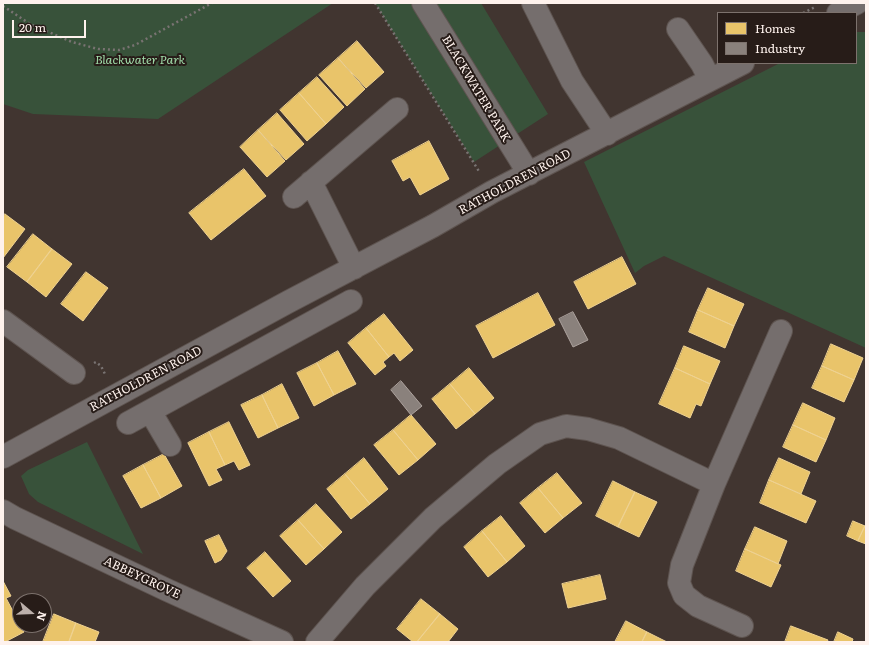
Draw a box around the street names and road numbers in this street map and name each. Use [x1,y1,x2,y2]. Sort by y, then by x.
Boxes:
street label: BLACKWATER PARK [439,33,513,145]
street label: RATHOLDREN ROAD [457,146,573,218]
street label: RATHOLDREN ROAD [88,343,204,415]
street label: ABBEYGROVE [102,554,182,602]

